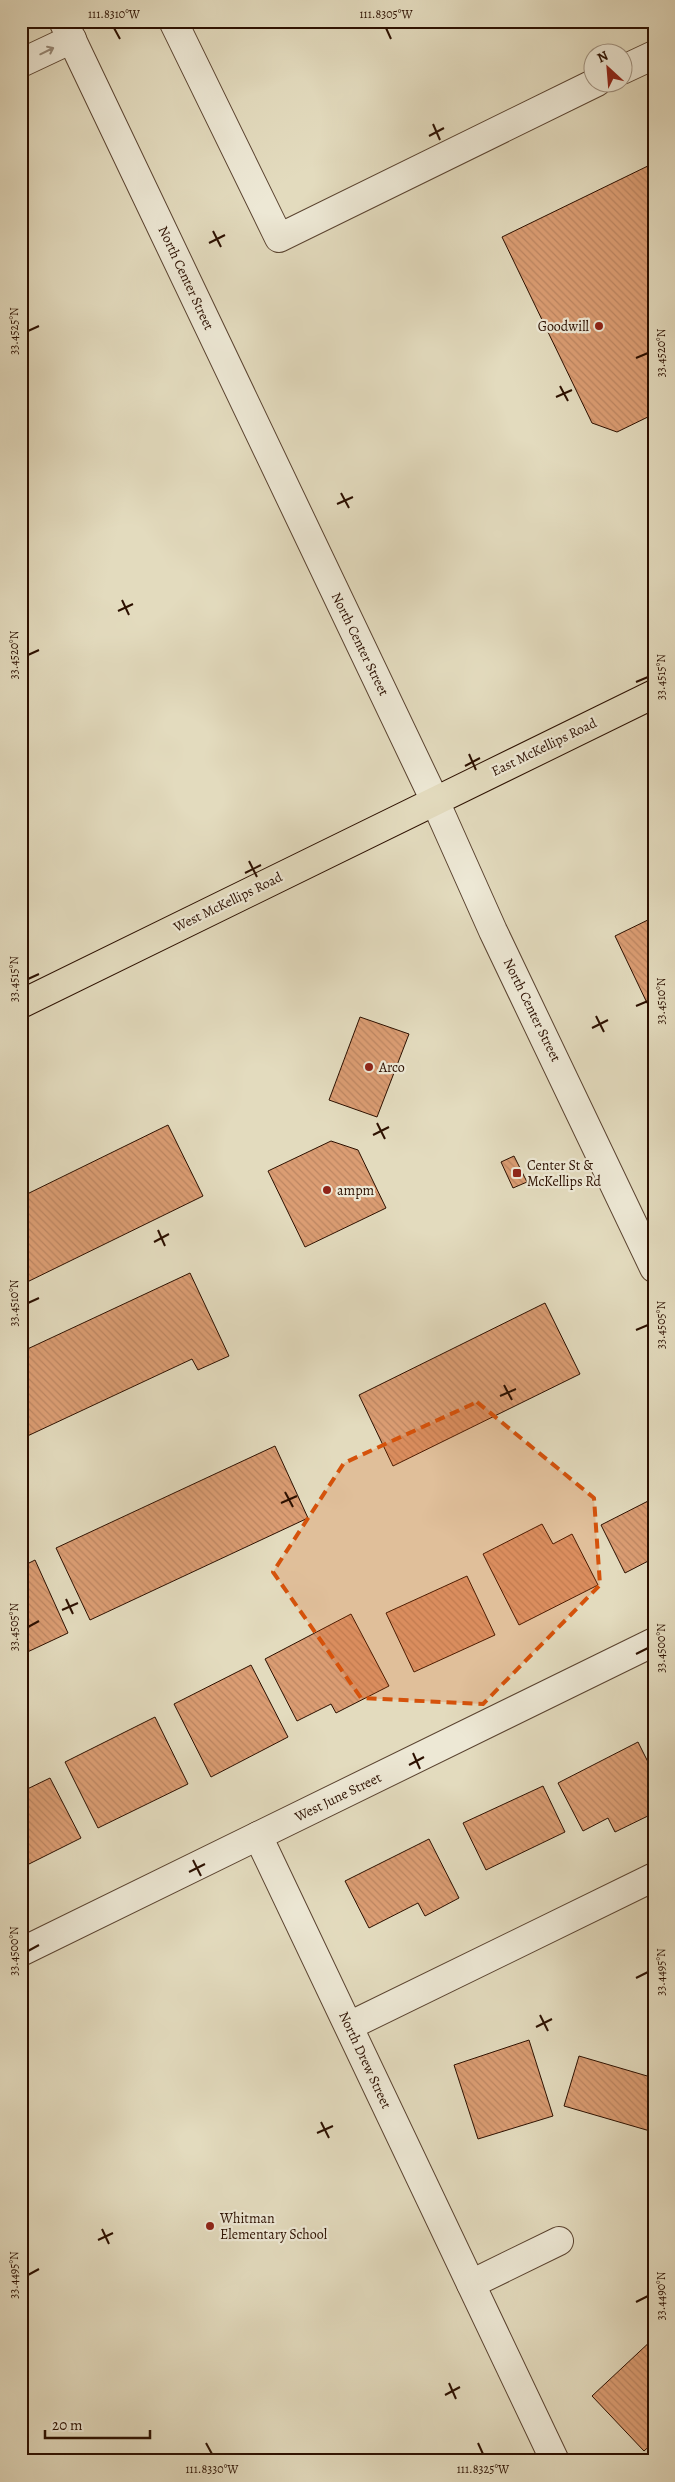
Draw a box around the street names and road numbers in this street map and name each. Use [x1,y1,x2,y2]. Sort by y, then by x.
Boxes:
street label: North Center Street [154,223,219,334]
street label: North Center Street [327,589,393,699]
street label: East McKellips Road [488,713,600,781]
street label: West McKellips Road [170,867,286,937]
street label: North Center Street [499,955,565,1065]
street label: West June Street [291,1768,385,1827]
street label: North Drew Street [334,2008,396,2112]

